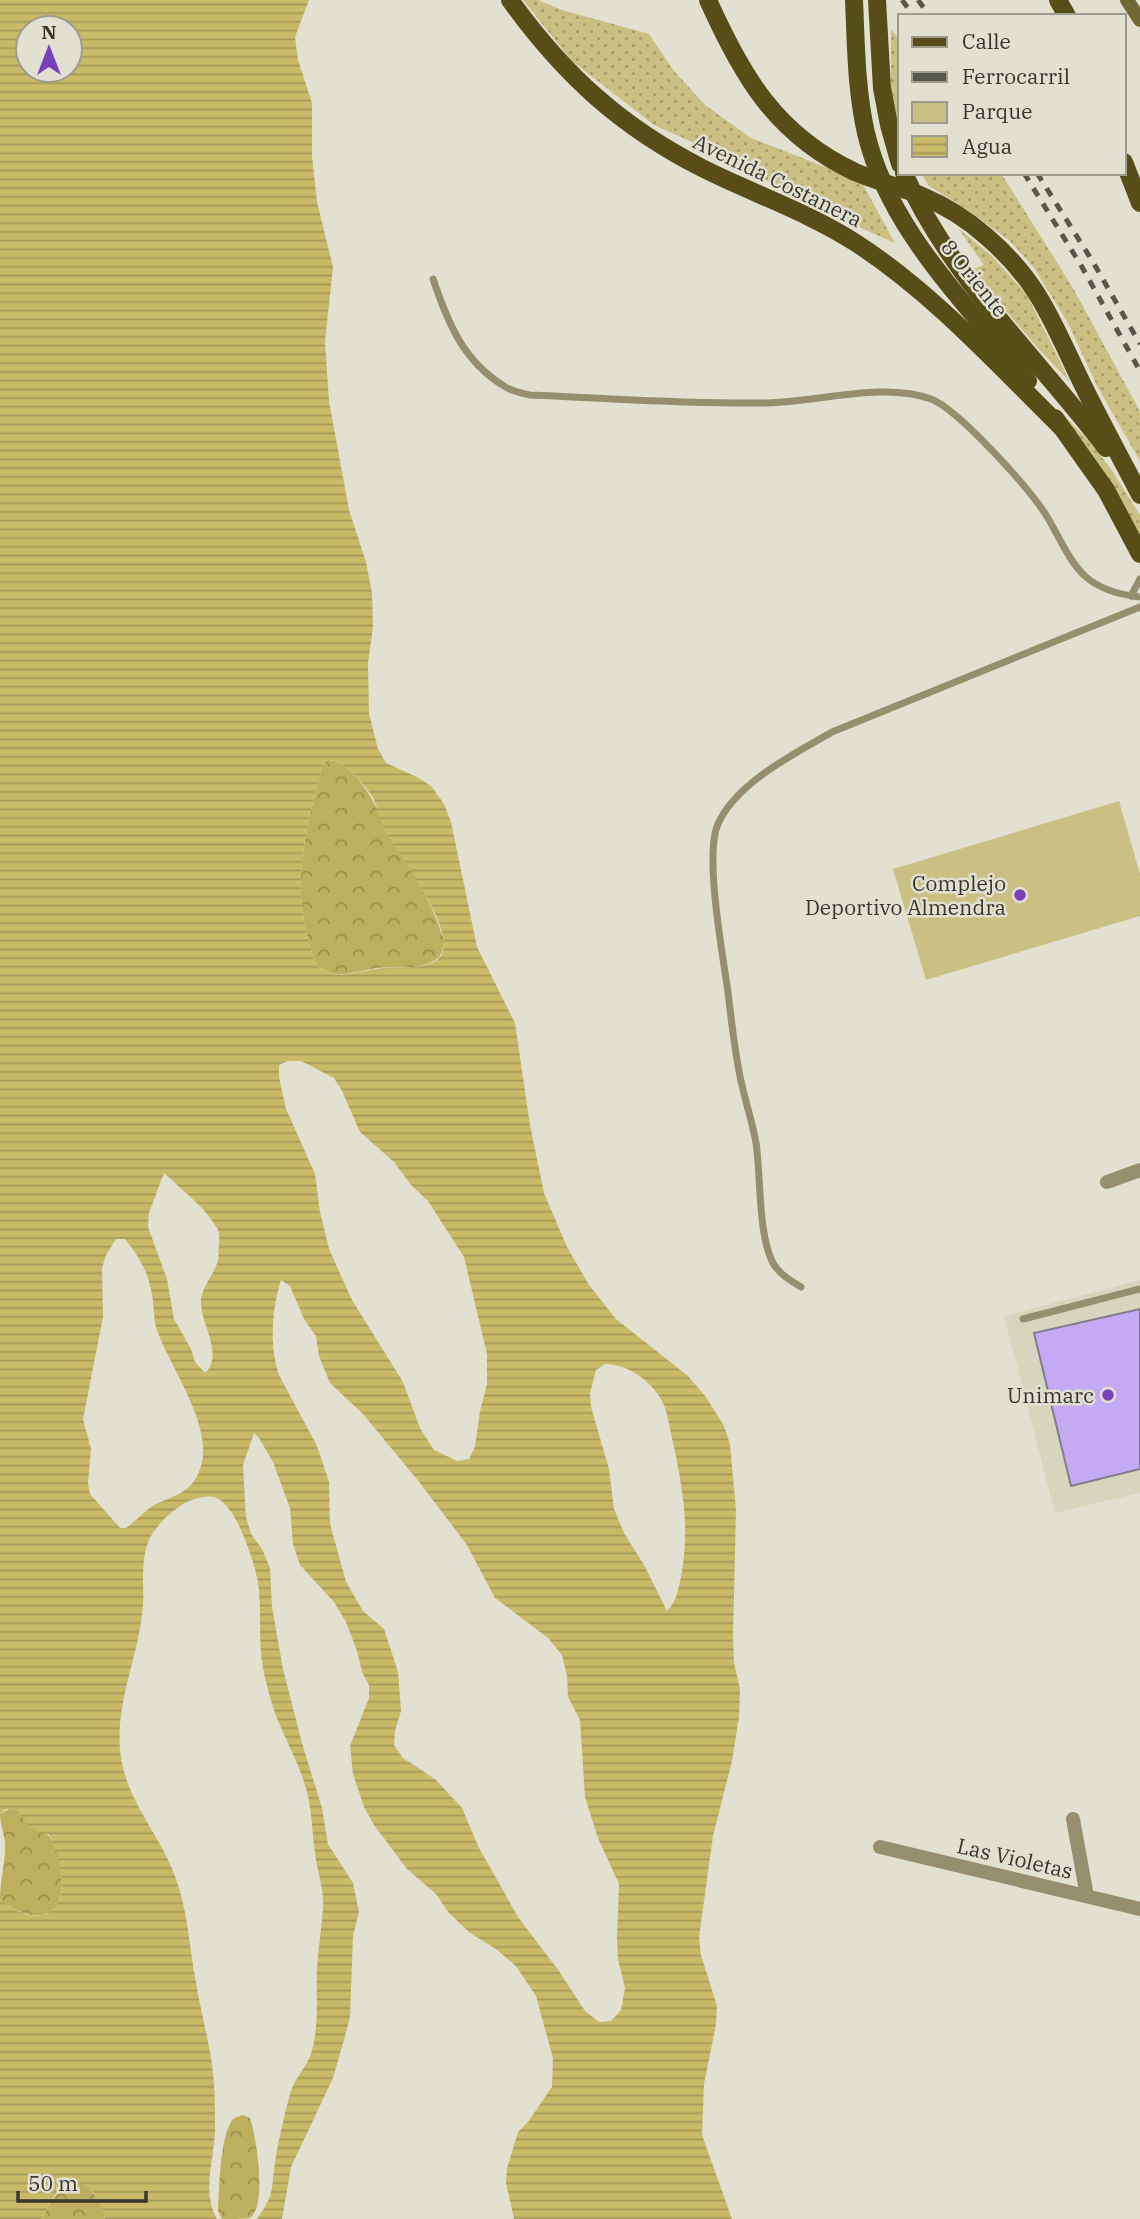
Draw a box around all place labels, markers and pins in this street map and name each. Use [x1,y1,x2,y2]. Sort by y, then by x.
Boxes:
place label: Complejo Deportivo Almendra [805,869,1006,921]
marker: Complejo Deportivo Almendra [1012,887,1028,903]
place label: Unimarc [1007,1381,1094,1409]
marker: Unimarc [1100,1387,1116,1403]

